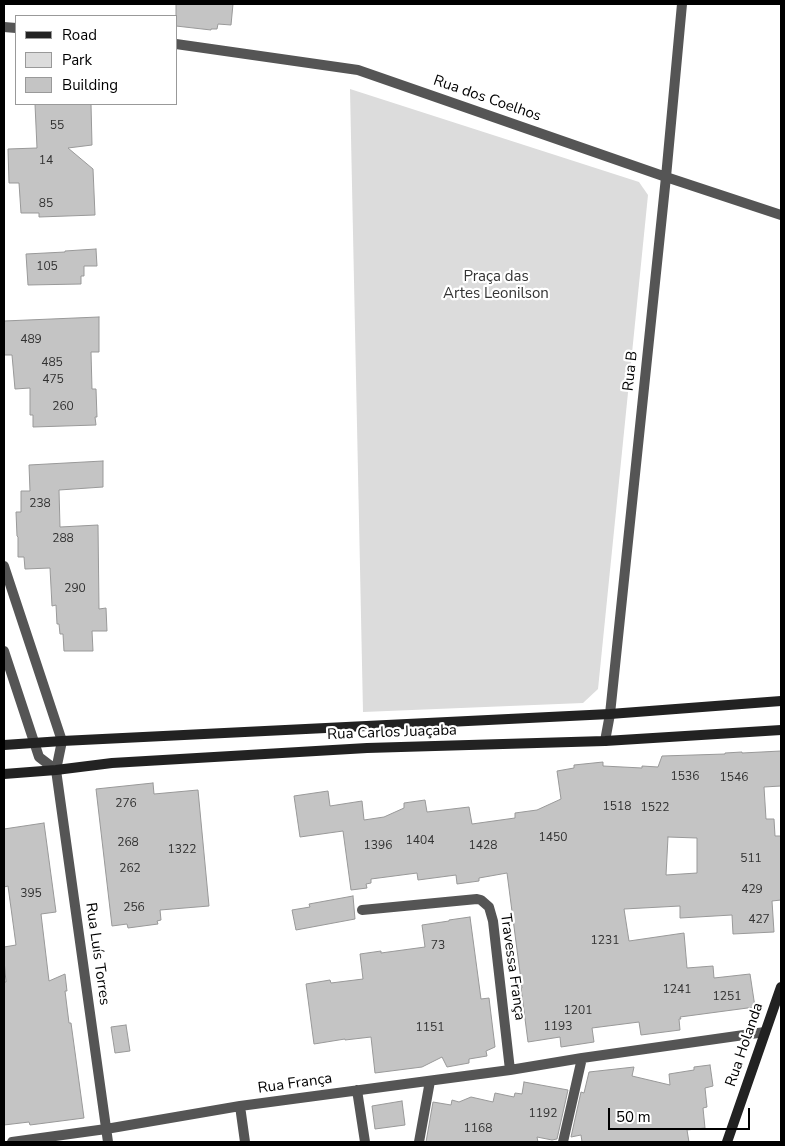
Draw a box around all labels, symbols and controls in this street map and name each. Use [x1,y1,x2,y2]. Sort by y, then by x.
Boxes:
legend [15,15,178,105]
text: Road [62,25,97,45]
text: Park [62,50,92,70]
street label: Rua dos Coelhos [431,72,543,126]
text: Building [62,75,118,95]
house number: 55 [50,119,64,133]
house number: 14 [39,154,53,168]
house number: 85 [39,197,53,211]
house number: 105 [36,260,58,274]
park label: Praça das Artes Leonilson [443,268,549,303]
house number: 489 [20,333,42,347]
street label: Rua B [620,350,642,392]
house number: 485 [41,356,63,370]
house number: 475 [42,373,64,387]
house number: 260 [52,400,74,414]
house number: 238 [29,497,51,511]
house number: 288 [52,532,74,546]
house number: 290 [64,582,86,596]
street label: Rua Carlos Juaçaba [327,722,457,744]
house number: 1536 [671,770,699,784]
house number: 1546 [720,771,748,785]
house number: 276 [115,797,137,811]
house number: 1518 [603,800,631,814]
house number: 1522 [641,801,669,815]
house number: 1450 [539,831,567,845]
house number: 1404 [406,834,434,848]
house number: 268 [117,836,139,850]
house number: 1396 [364,839,392,853]
house number: 1428 [469,839,497,853]
house number: 1322 [168,843,196,857]
house number: 511 [740,852,762,866]
house number: 262 [119,862,141,876]
house number: 429 [741,883,763,897]
house number: 395 [20,887,42,901]
house number: 256 [123,901,145,915]
street label: Rua Luís Torres [81,902,113,1006]
street label: Travessa França [496,912,528,1022]
house number: 427 [748,913,770,927]
house number: 1231 [591,934,619,948]
house number: 73 [431,939,445,953]
house number: 1241 [663,983,691,997]
house number: 1251 [713,990,741,1004]
street label: Rua Holanda [722,1001,768,1089]
house number: 1201 [564,1004,592,1018]
house number: 1193 [544,1020,572,1034]
house number: 1151 [416,1021,444,1035]
street label: Rua França [257,1070,333,1098]
scale bar [610,1098,752,1130]
house number: 1192 [529,1107,557,1121]
text: 50 m [616,1107,651,1127]
house number: 1168 [464,1122,492,1136]

